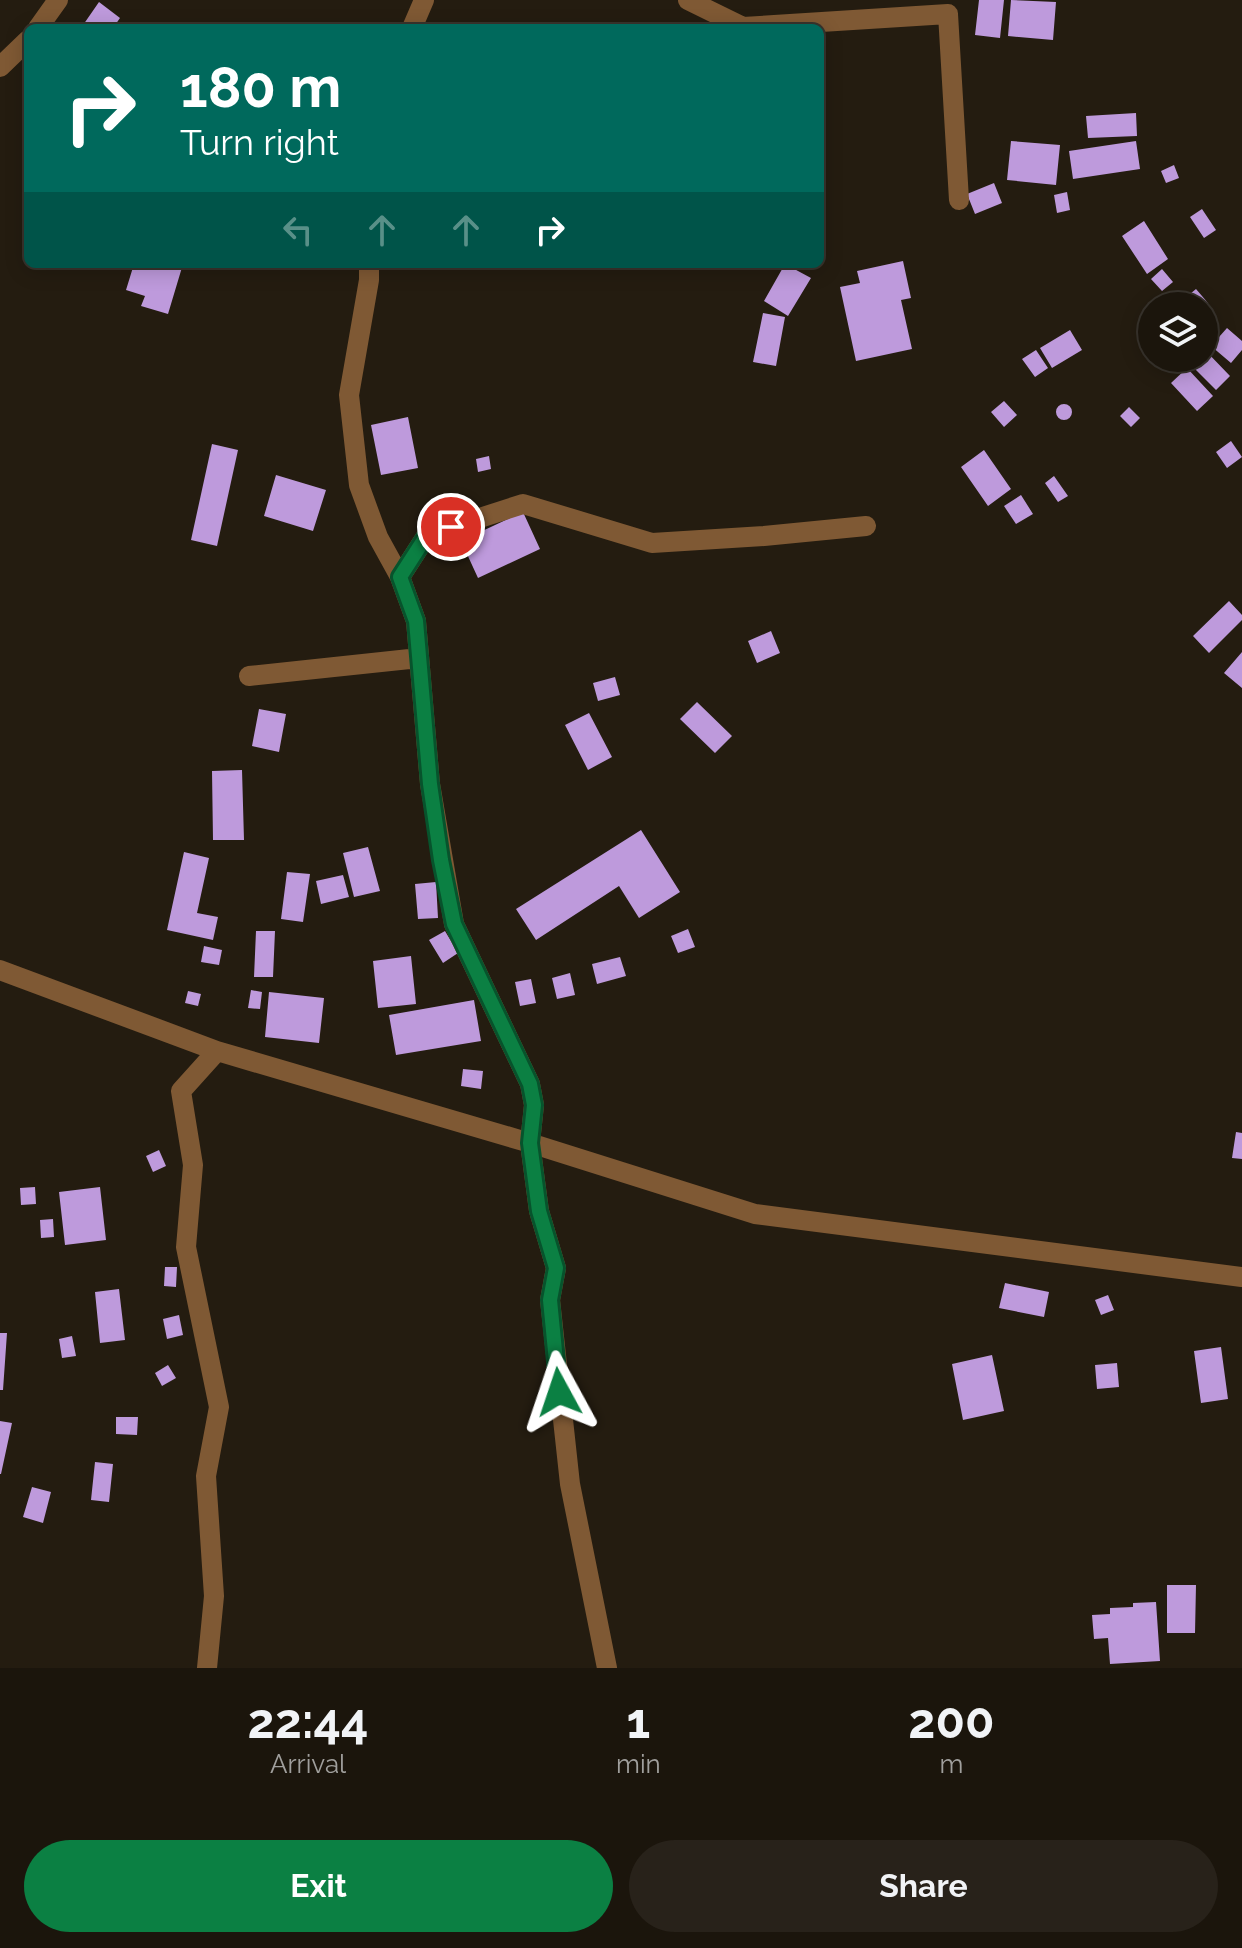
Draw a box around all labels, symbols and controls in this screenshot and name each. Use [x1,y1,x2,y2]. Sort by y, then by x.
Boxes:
text: 180 m [180,54,341,120]
icon: right [48,56,152,160]
text: Turn right [180,121,339,163]
icon: left [276,208,320,252]
icon: ahead [360,208,404,252]
icon: ahead [444,208,488,252]
icon: right [528,208,572,252]
map controls [1138,292,1218,372]
button: layers [1138,292,1218,372]
pin [417,493,485,561]
icon: arrive [429,505,473,549]
position arrow [517,1350,601,1434]
text: 22:44 [248,1693,368,1749]
text: 1 [627,1693,650,1749]
text: 200 [908,1693,994,1749]
text: Arrival [270,1749,346,1779]
text: min [616,1749,661,1779]
text: m [939,1749,963,1779]
button: Exit [24,1840,613,1932]
button: Share [629,1840,1218,1932]

